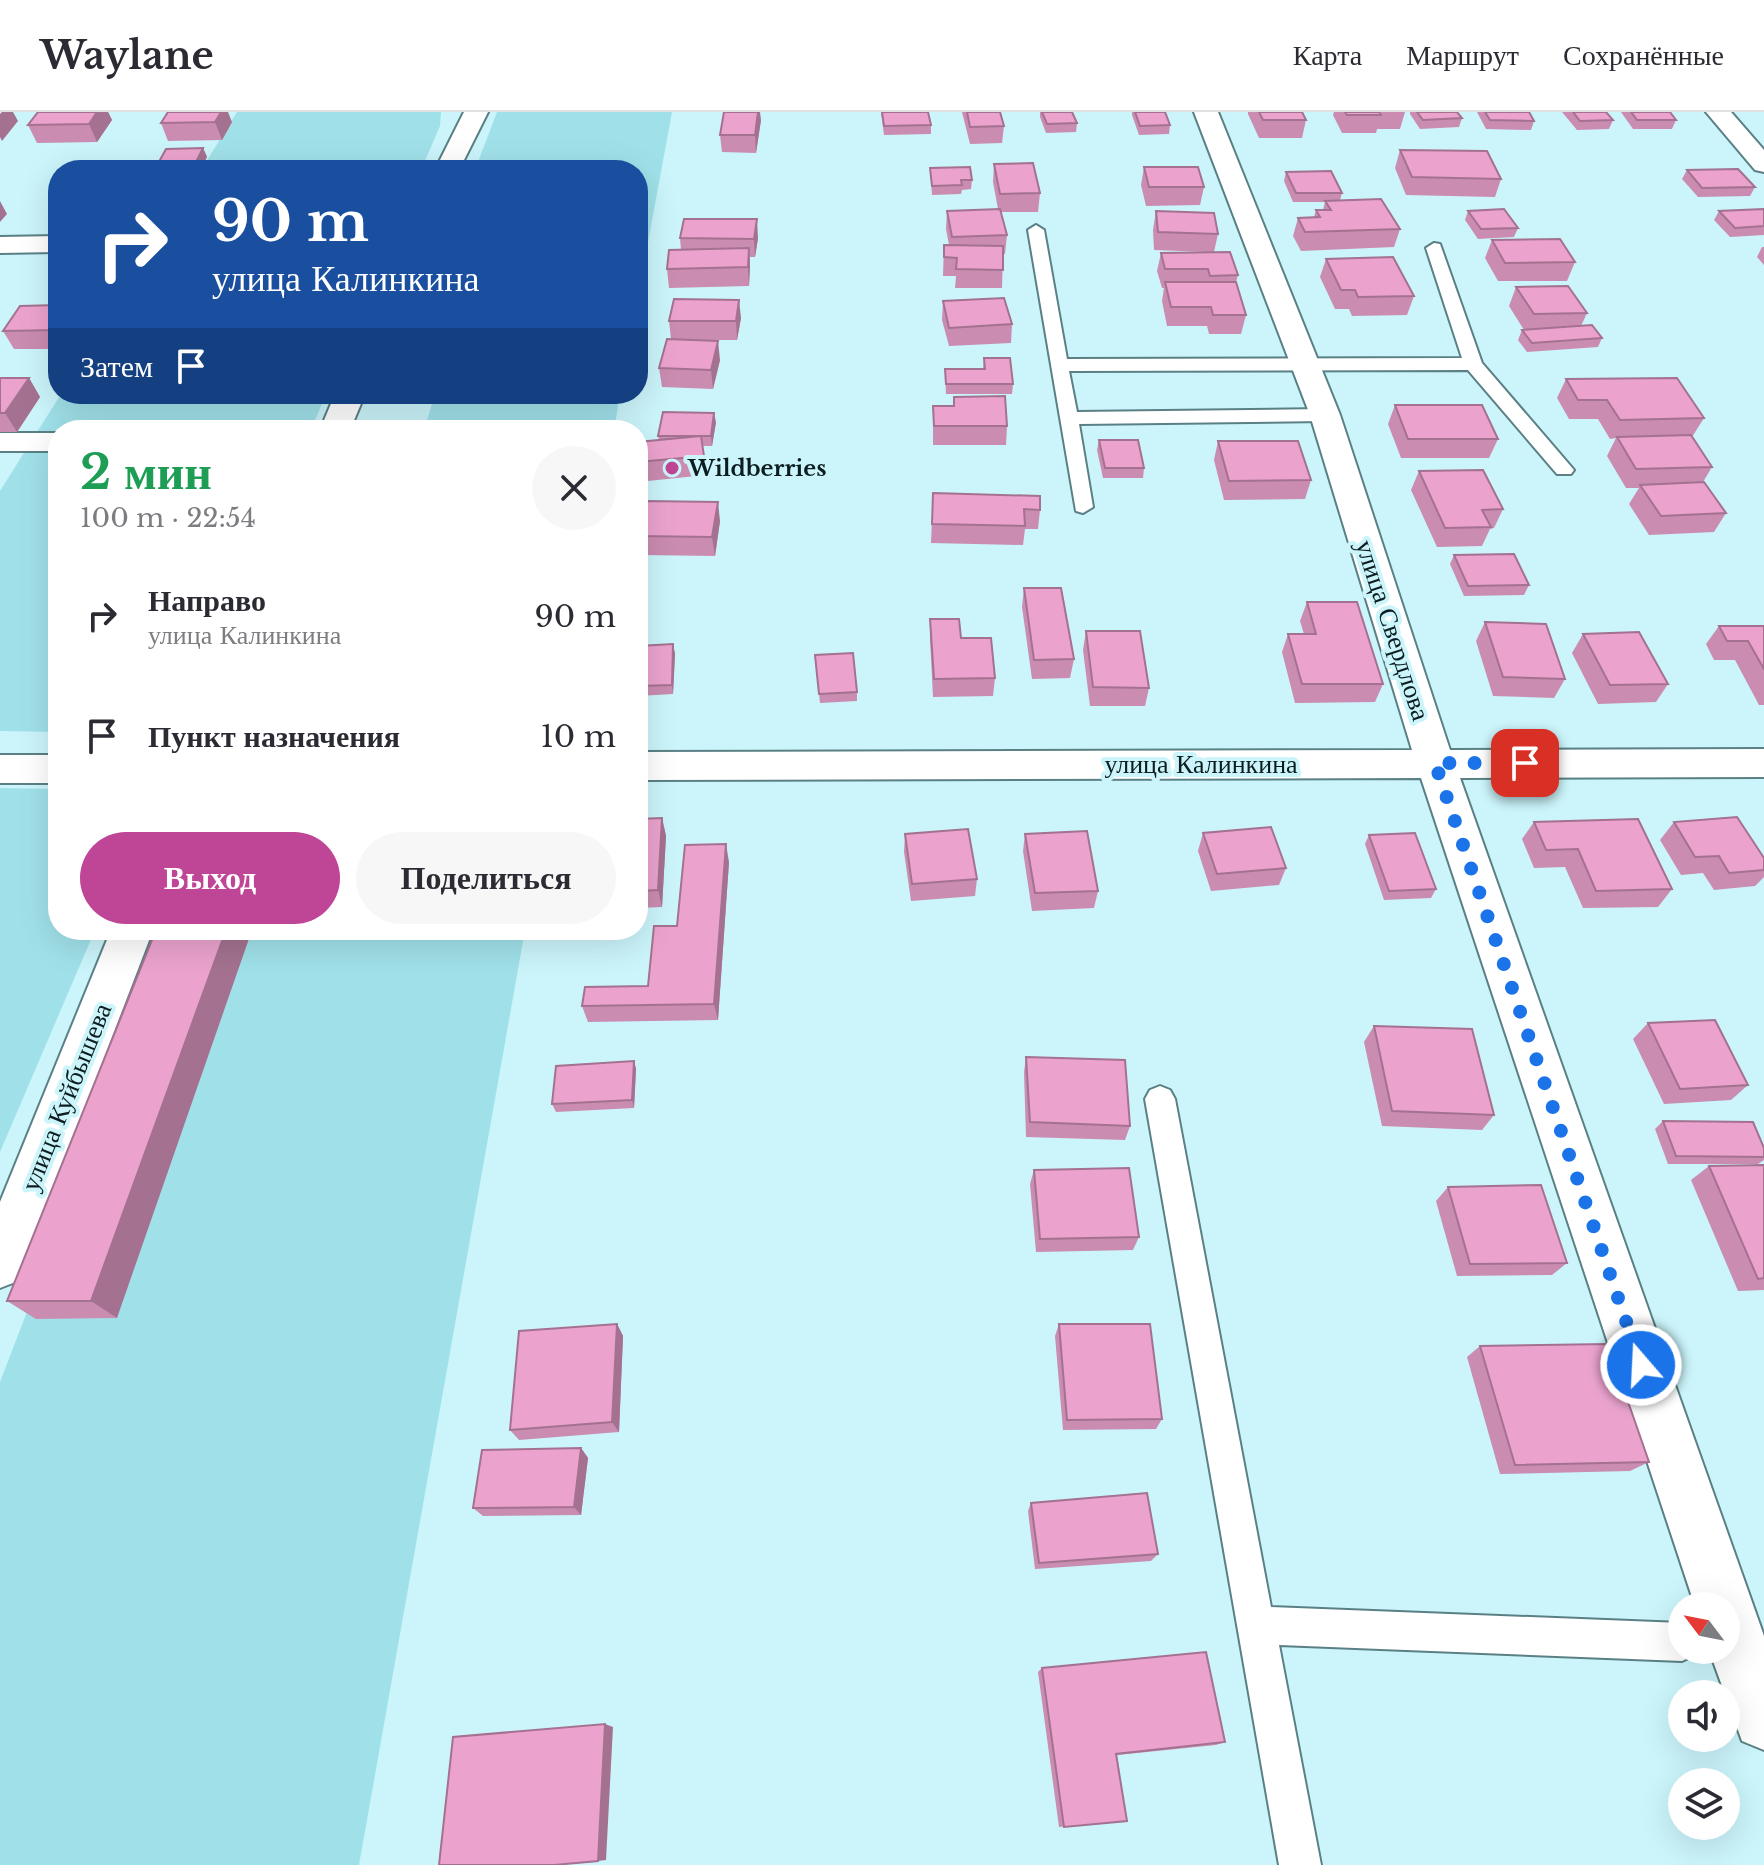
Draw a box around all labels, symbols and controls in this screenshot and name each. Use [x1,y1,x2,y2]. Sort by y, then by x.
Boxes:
text: Waylane [40,32,214,79]
text: Карта [1293,38,1362,73]
text: Маршрут [1406,38,1519,73]
text: Сохранённые [1563,38,1724,73]
text: 90 m [212,187,369,256]
icon: right [80,192,184,296]
text: улица Калинкина [212,256,480,301]
icon: arrive [169,344,213,388]
text: Затем [80,348,153,385]
text: 2 мин [80,442,212,502]
button: close [532,446,616,530]
place label: Wildberries [687,455,826,482]
marker: Wildberries [663,459,681,477]
text: 100 m · 22:54 [80,502,256,534]
street label: улица Свердлова [1349,536,1437,725]
text: Направо [148,582,266,619]
icon: right [80,594,124,638]
text: 90 m [534,598,616,635]
text: улица Калинкина [148,619,341,651]
icon: arrive [80,714,124,758]
text: Пункт назначения [148,718,400,755]
text: 10 m [540,718,616,755]
pin [1491,729,1559,797]
icon: arrive [1503,741,1547,785]
street label: улица Калинкина [1104,748,1298,780]
button: Выход [80,832,340,924]
button: Поделиться [356,832,616,924]
street label: улица Куйбышева [14,998,118,1196]
position arrow [1599,1323,1683,1407]
north arrow [1668,1592,1740,1664]
map controls [1668,1592,1740,1840]
button: sound [1668,1680,1740,1752]
button: layers [1668,1768,1740,1840]

